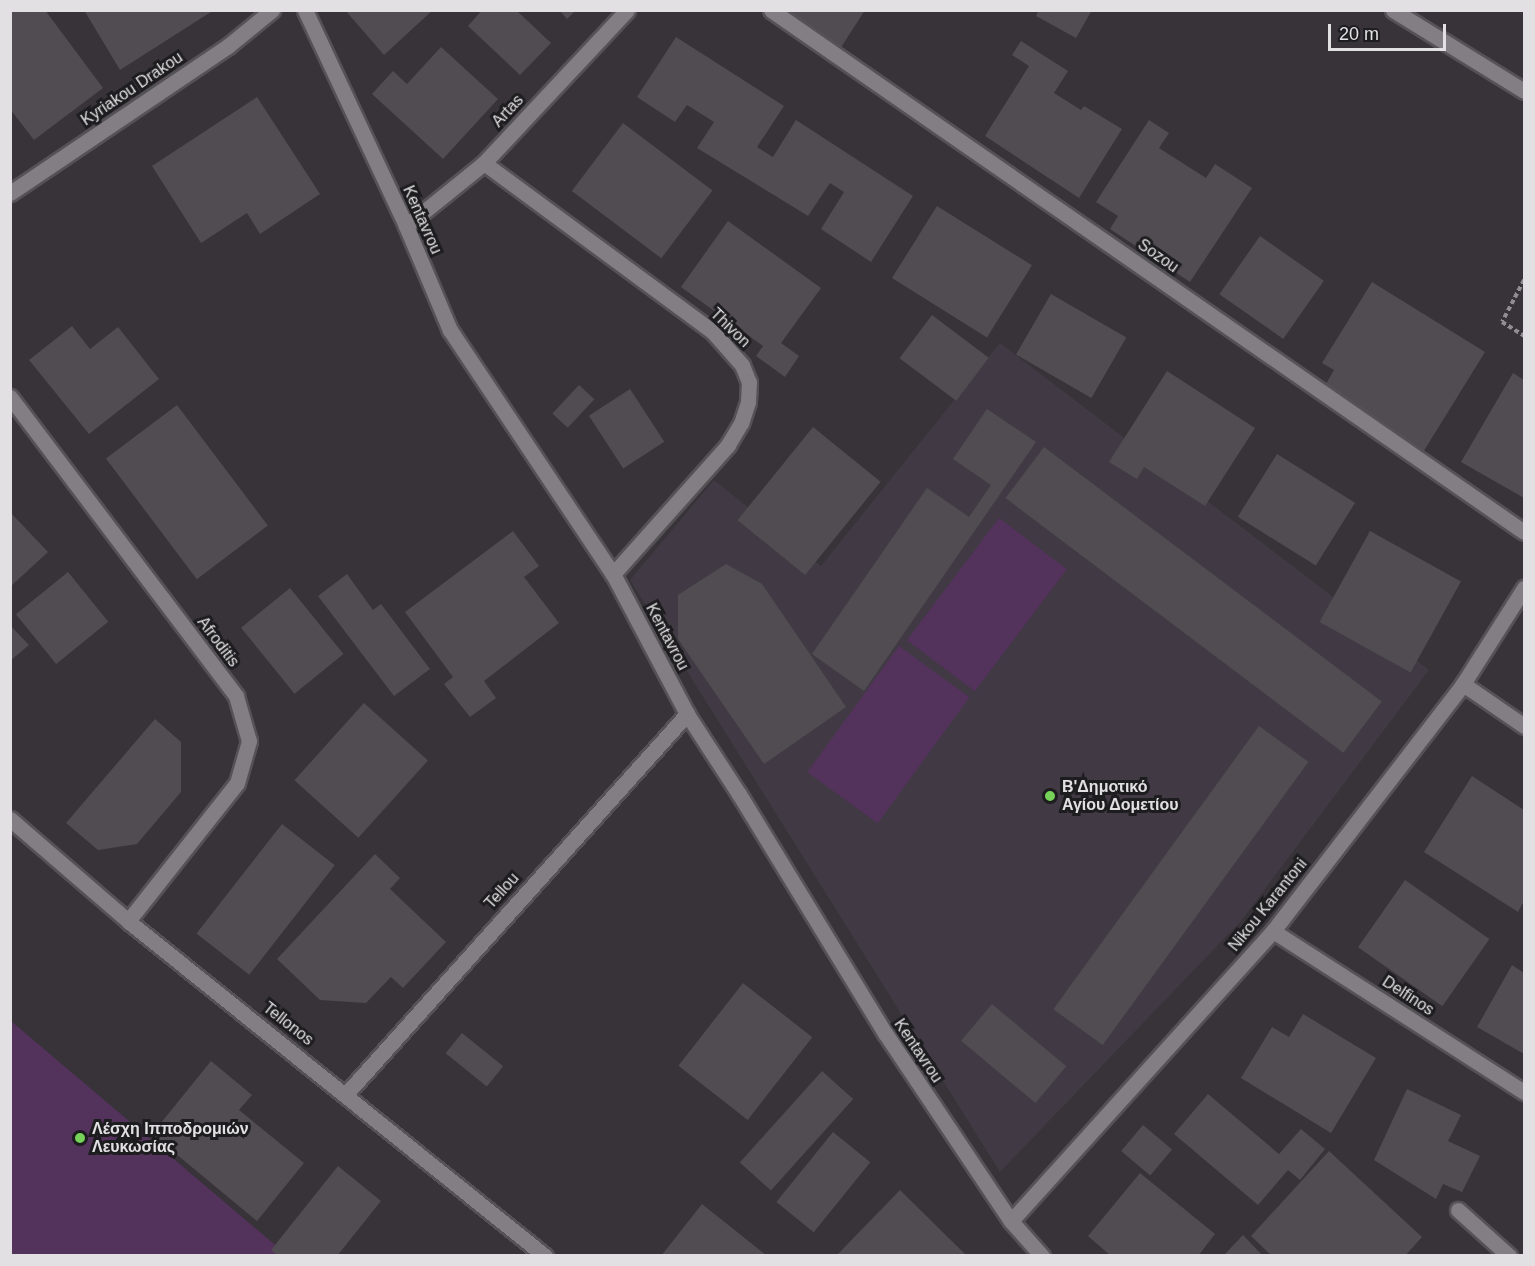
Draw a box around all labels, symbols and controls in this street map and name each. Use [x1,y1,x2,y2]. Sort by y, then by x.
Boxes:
scale bar [1331,12,1450,50]
text: 20 m [1339,24,1379,44]
street label: Kyriakou Drakou [78,48,186,130]
street label: Artas [488,91,528,131]
street label: Kentavrou [398,183,446,257]
street label: Sozou [1134,235,1182,277]
street label: Thivon [706,304,754,352]
street label: Kentavrou [641,600,693,674]
street label: Afroditis [193,613,243,671]
place label: Β'Δημοτικό Αγίου Δομετίου [1062,777,1179,815]
marker: Β'Δημοτικό Αγίου Δομετίου [1043,789,1057,803]
street label: Nikou Karantoni [1225,855,1311,955]
street label: Tellou [481,869,523,913]
street label: Delfinos [1379,972,1437,1020]
street label: Tellonos [259,998,317,1050]
street label: Kentavrou [890,1015,946,1087]
place label: Λέσχη Ιπποδρομιών Λευκωσίας [92,1119,249,1157]
marker: Λέσχη Ιπποδρομιών Λευκωσίας [73,1131,87,1145]

